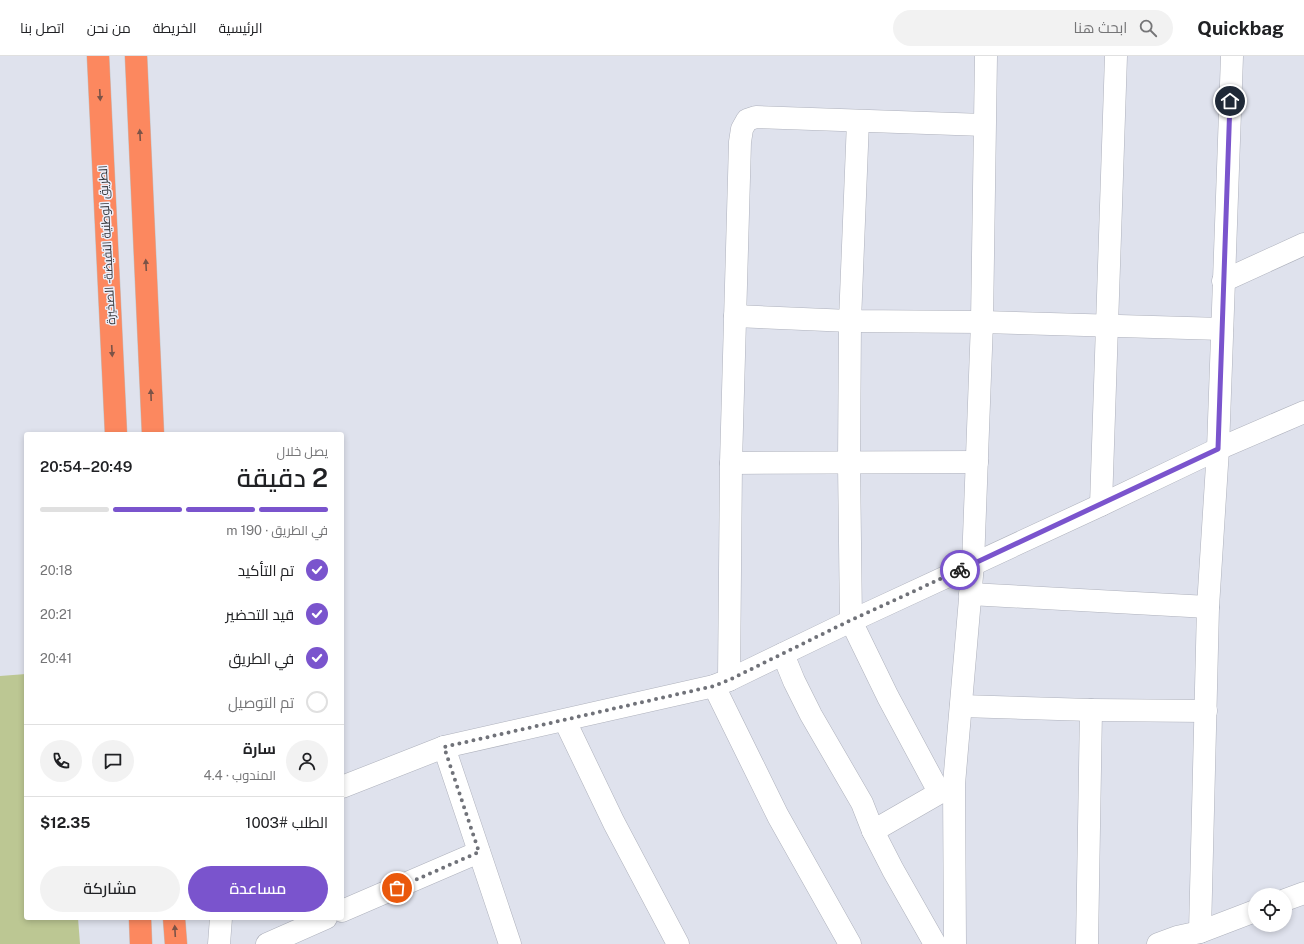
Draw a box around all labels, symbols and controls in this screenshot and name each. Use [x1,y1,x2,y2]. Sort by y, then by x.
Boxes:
search box [893,10,1173,46]
icon: search [1137,17,1159,39]
text: Quickbag [1197,17,1284,39]
text: ابحث هنا [1074,19,1127,36]
text: اتصل بنا [20,20,65,36]
text: من نحن [87,20,131,36]
text: الخريطة [153,20,196,36]
text: الرئيسية [218,20,262,36]
pin [1213,84,1247,118]
one-way arrow [97,89,103,102]
icon: home [1219,90,1241,112]
one-way arrow [136,129,143,141]
street label: الطريق الوطنية النفيضة - الصخيرة [96,165,118,325]
one-way arrow [142,259,149,271]
one-way arrow [108,345,115,357]
one-way arrow [148,388,154,401]
text: يصل خلال [277,444,328,459]
text: 20:49–20:54 [40,458,132,475]
text: 2 دقيقة [237,462,328,493]
text: في الطريق · 190 m [226,523,328,538]
courier [940,550,980,590]
icon: check [306,559,328,581]
icon: bike [949,559,971,581]
text: تم التأكيد [238,562,294,579]
text: 20:18 [40,563,72,578]
icon: check [306,603,328,625]
text: قيد التحضير [225,606,294,623]
text: 20:21 [40,607,72,622]
icon: check [306,647,328,669]
text: في الطريق [228,650,294,667]
text: 20:41 [40,651,72,666]
text: تم التوصيل [228,694,294,711]
button: phone [40,740,82,782]
button: chat [92,740,134,782]
text: سارة [243,740,276,757]
button: person [286,740,328,782]
text: المندوب · 4.4 [204,768,276,783]
text: $12.35 [40,814,90,831]
text: الطلب #1003 [245,814,328,831]
button: مشاركة [40,866,180,912]
button: مساعدة [188,866,328,912]
pin [380,871,414,905]
icon: bag [386,877,408,899]
map controls [1248,888,1292,932]
button: locate [1248,888,1292,932]
one-way arrow [172,925,179,937]

